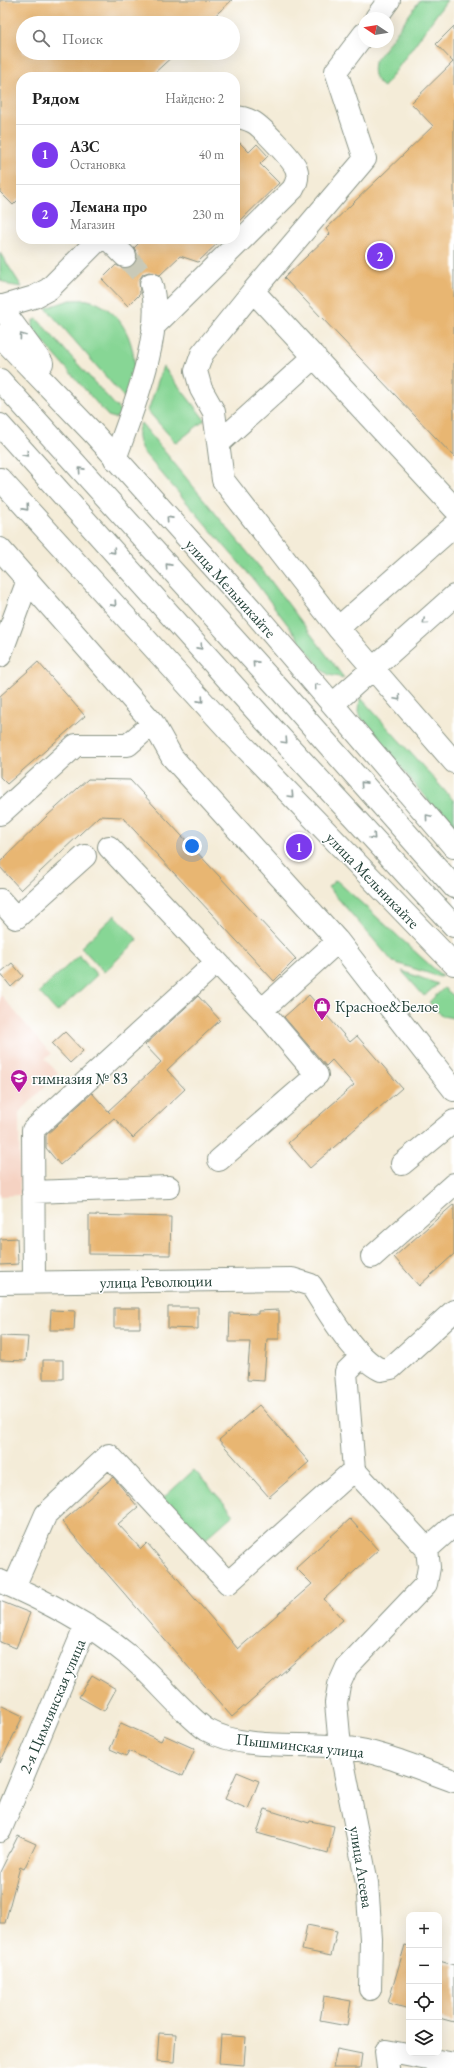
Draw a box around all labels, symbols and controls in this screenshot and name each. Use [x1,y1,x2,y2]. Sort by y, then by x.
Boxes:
north arrow [358,12,394,48]
search box [16,16,240,60]
icon: search [30,27,52,49]
text: Поиск [62,29,103,48]
text: Рядом [32,87,80,109]
text: Найдено: 2 [165,90,224,107]
text: АЗС [70,137,100,156]
text: 1 [42,146,48,163]
text: 40 m [199,146,224,163]
text: Остановка [70,156,126,173]
text: Лемана про [70,197,147,216]
text: 2 [42,206,48,223]
text: 230 m [193,206,224,223]
text: Магазин [70,216,115,233]
pin: 2 [367,241,393,271]
one-way arrow [20,333,27,340]
one-way arrow [21,449,29,457]
one-way arrow [79,467,86,474]
one-way arrow [22,503,29,511]
one-way arrow [167,516,174,524]
street label: улица Мельникайте [180,534,281,642]
one-way arrow [108,546,116,554]
one-way arrow [165,563,173,571]
one-way arrow [109,599,117,607]
one-way arrow [422,618,430,625]
one-way arrow [195,643,202,650]
one-way arrow [253,660,260,667]
one-way arrow [315,684,322,691]
one-way arrow [393,693,400,701]
one-way arrow [197,695,204,703]
one-way arrow [280,736,287,744]
one-way arrow [361,781,368,789]
one-way arrow [286,790,294,798]
one-way arrow [426,815,433,822]
street label: улица Мельникайте [321,828,424,933]
pin: 1 [286,832,312,862]
one-way arrow [368,832,375,840]
your location [182,836,202,856]
shop icon: Красное&Белое [312,996,332,1021]
place label: Красное&Белое [335,996,438,1017]
school or university icon: гимназия № 83 [9,1068,29,1093]
place label: гимназия № 83 [32,1068,128,1089]
street label: улица Революции [100,1270,213,1293]
street label: 2-я Цимлянская улица [15,1635,91,1777]
street label: Пышминская улица [235,1728,366,1763]
street label: улица Агеева [345,1825,378,1910]
map controls [406,1912,442,2056]
button: + [406,1912,442,1948]
button: − [406,1948,442,1984]
button: locate [406,1984,442,2020]
button: layers [406,2020,442,2056]

